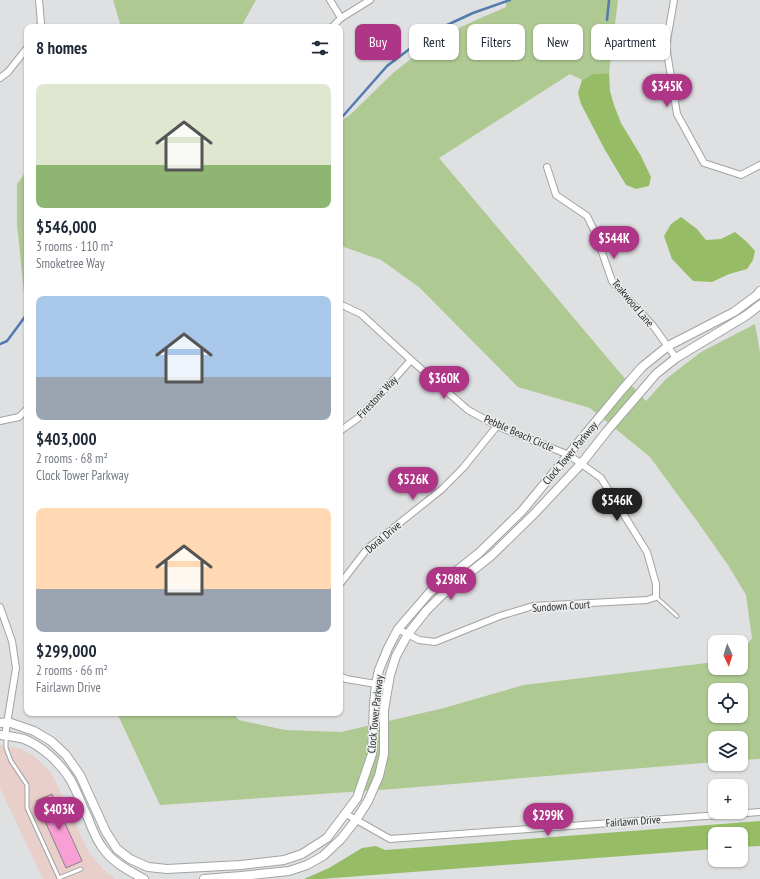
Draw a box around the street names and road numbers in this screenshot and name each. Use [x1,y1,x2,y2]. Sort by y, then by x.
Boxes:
street label: Teakwood Lane [609,276,657,330]
street label: Firestone Way [354,372,401,421]
street label: Pebble Beach Circle [482,411,556,455]
street label: Clock Tower Parkway [539,418,601,488]
street label: Doral Drive [362,518,404,556]
street label: Sundown Court [532,597,590,615]
street label: Clock Tower Parkway [364,673,386,754]
street label: Fairlawn Drive [605,812,661,830]

